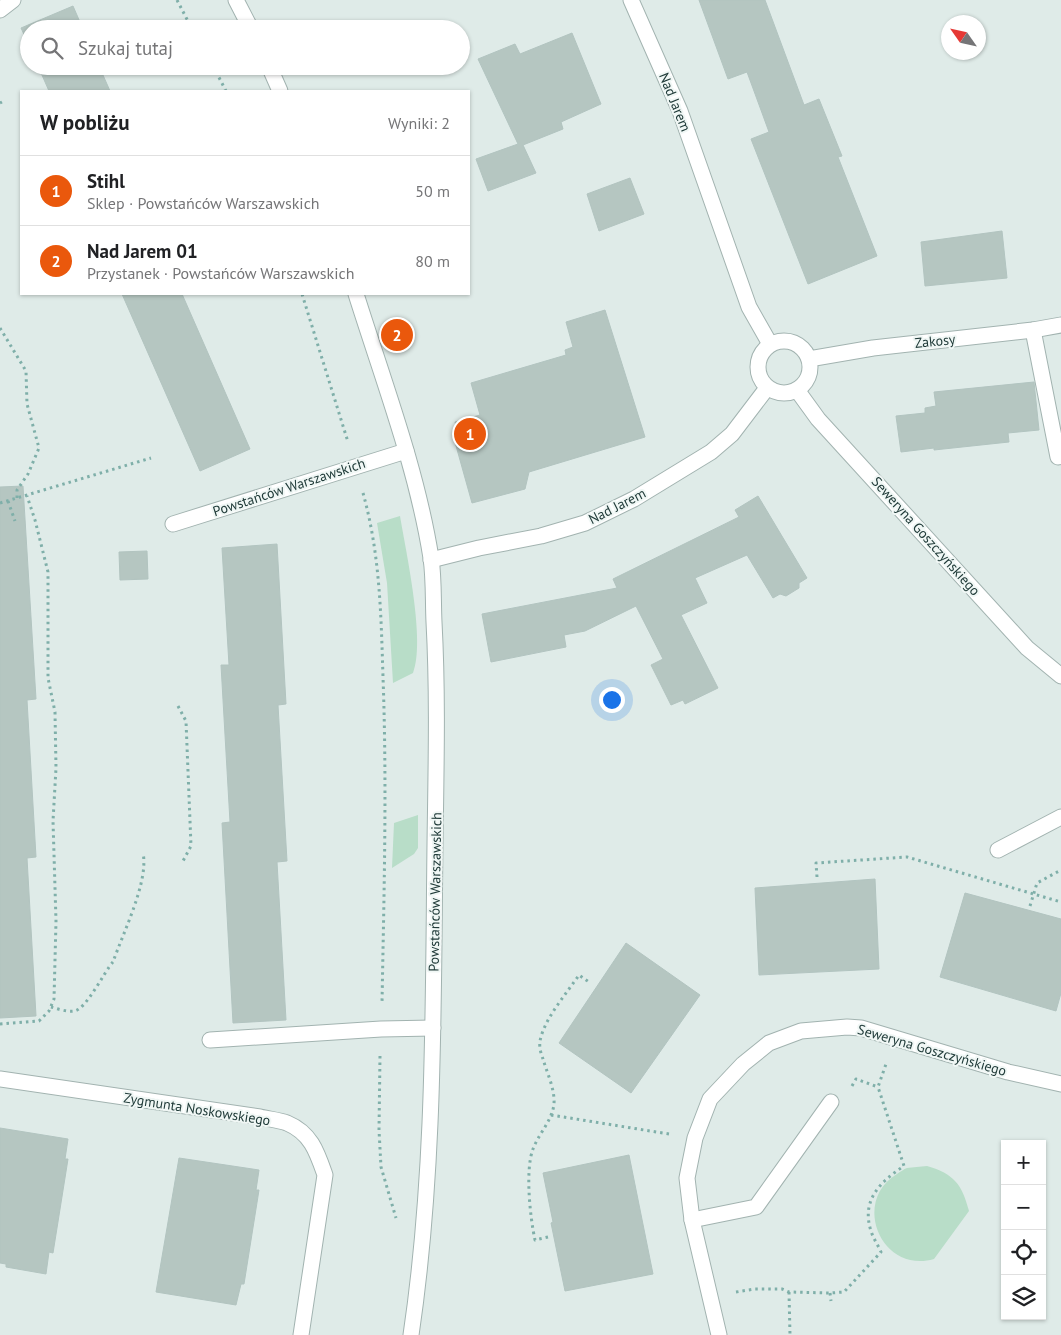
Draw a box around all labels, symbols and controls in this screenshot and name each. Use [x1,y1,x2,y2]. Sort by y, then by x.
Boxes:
north arrow [941,15,986,60]
search box [20,20,470,75]
icon: search [38,34,66,62]
text: Szukaj tutaj [78,36,173,60]
street label: Nad Jarem [655,70,695,134]
text: W pobliżu [40,109,129,136]
text: Wyniki: 2 [388,113,450,133]
text: Stihl [87,169,125,193]
text: 1 [51,181,61,201]
text: 50 m [415,181,450,201]
text: Sklep · Powstańców Warszawskich [87,193,320,213]
text: Nad Jarem 01 [87,239,198,263]
text: 2 [51,251,61,271]
text: 80 m [415,251,450,271]
text: Przystanek · Powstańców Warszawskich [87,263,354,283]
pin: 2 [381,316,413,354]
street label: Zakosy [914,330,957,352]
pin: 1 [454,415,486,453]
street label: Powstańców Warszawskich [210,454,368,520]
street label: Seweryna Goszczyńskiego [868,473,984,599]
street label: Nad Jarem [585,484,649,528]
your location [599,687,625,713]
street label: Powstańców Warszawskich [425,812,445,972]
street label: Seweryna Goszczyńskiego [856,1020,1008,1080]
street label: Zygmunta Noskowskiego [122,1089,272,1129]
map controls [1001,1140,1046,1320]
button: + [1001,1140,1046,1185]
button: − [1001,1185,1046,1230]
button: locate [1001,1230,1046,1275]
button: layers [1001,1275,1046,1320]

